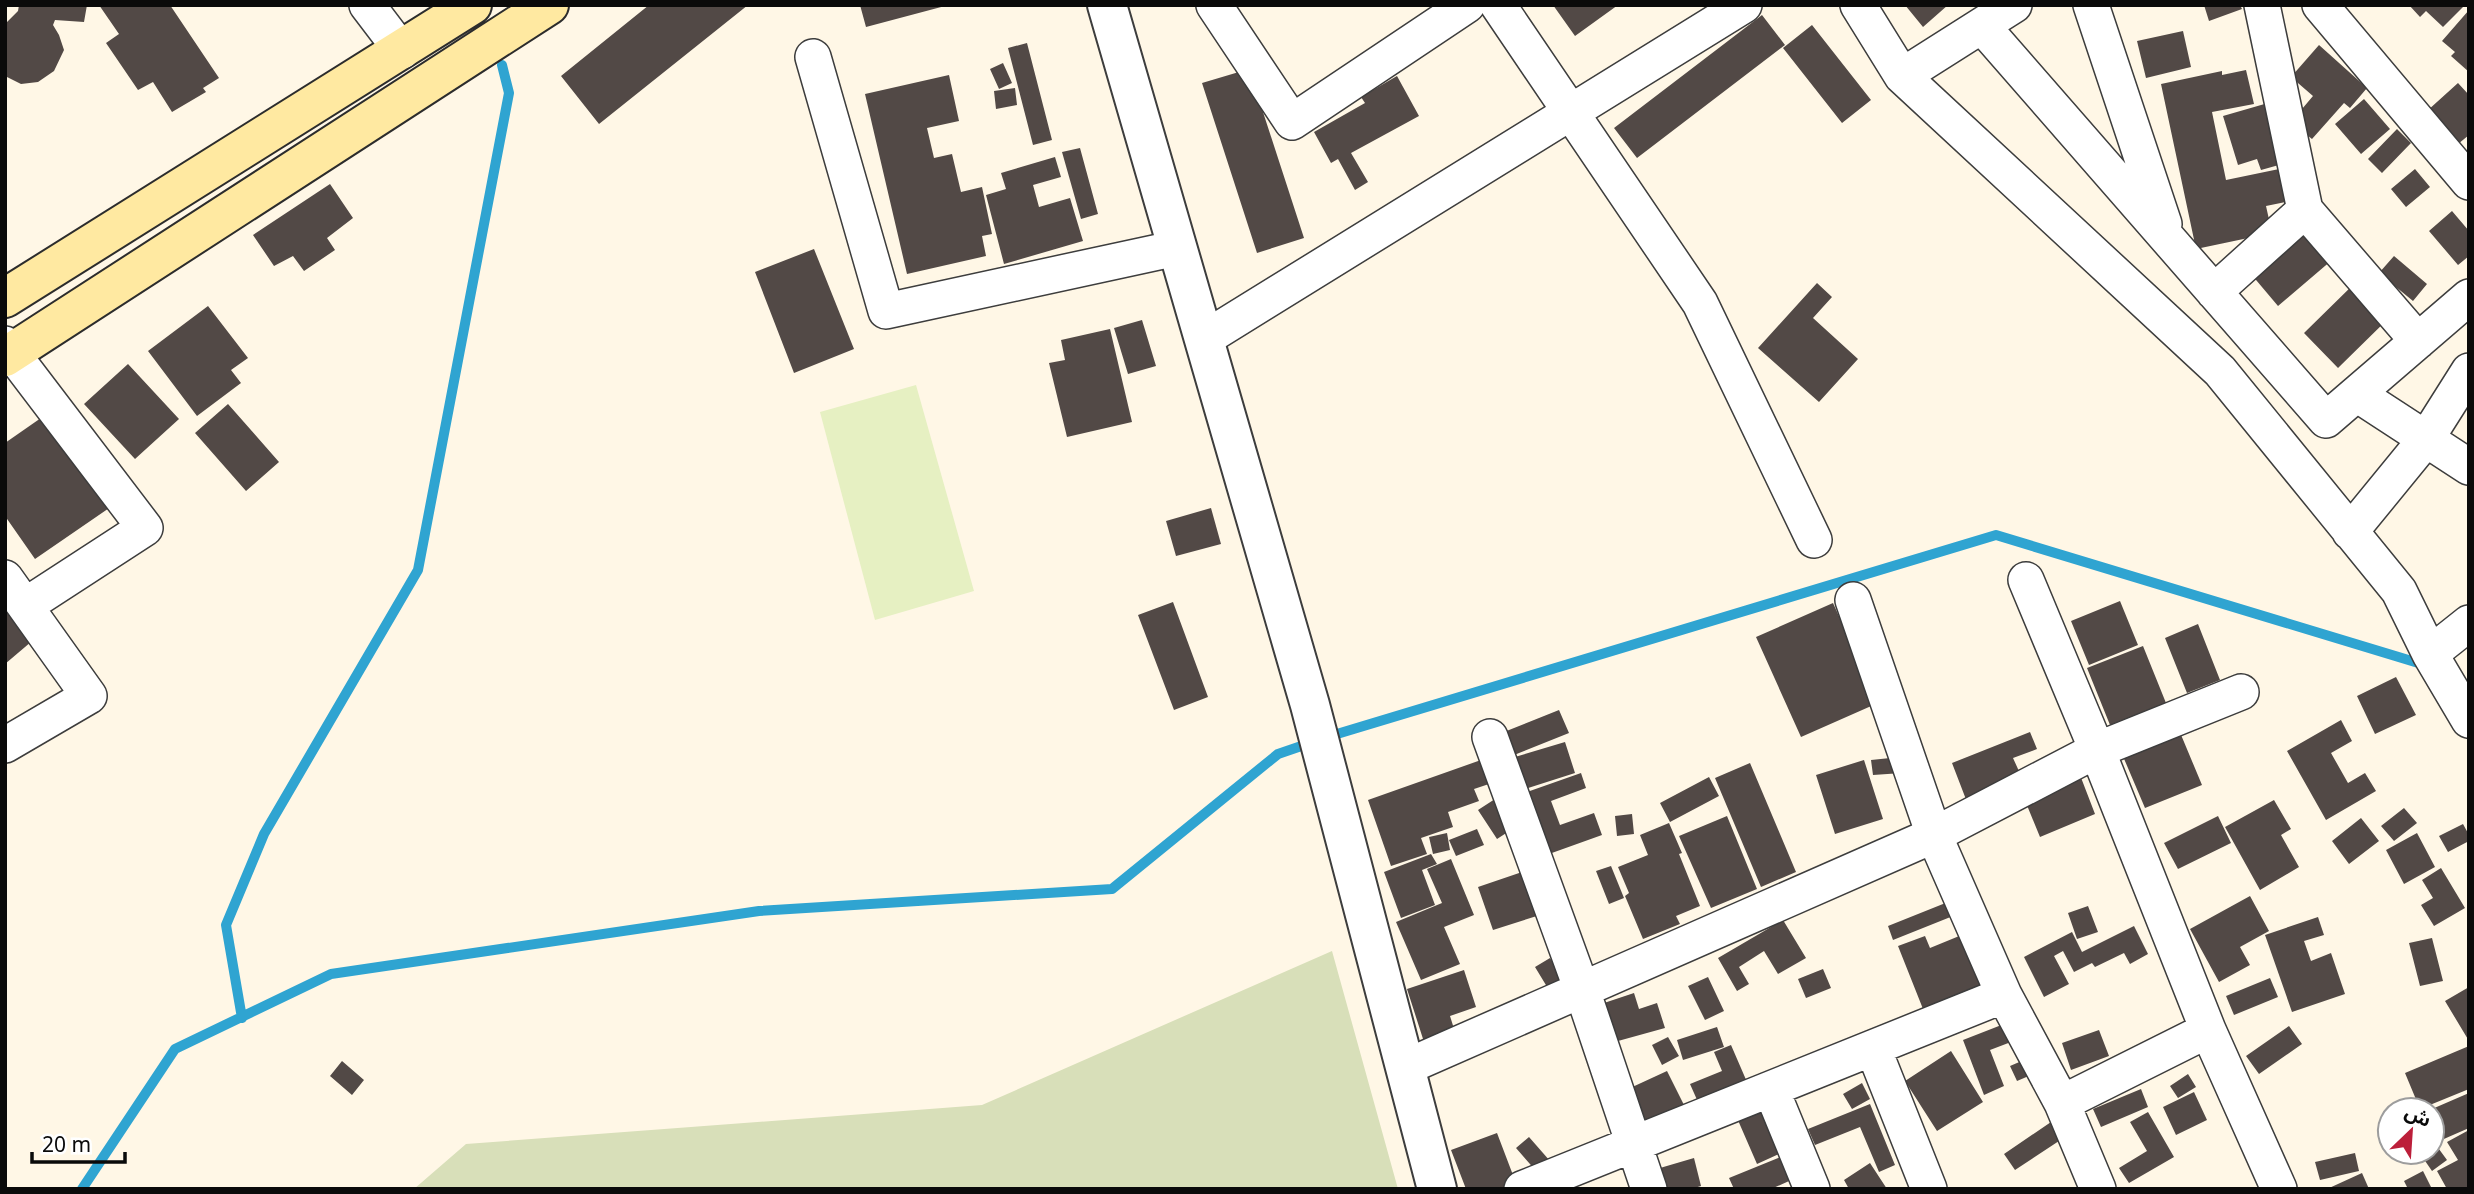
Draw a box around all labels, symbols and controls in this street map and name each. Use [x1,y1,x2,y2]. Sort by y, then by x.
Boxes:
text: ش [2398,1093,2438,1140]
north arrow [2376,1096,2446,1166]
scale bar [32,1120,124,1164]
text: 20 m [42,1123,91,1167]

